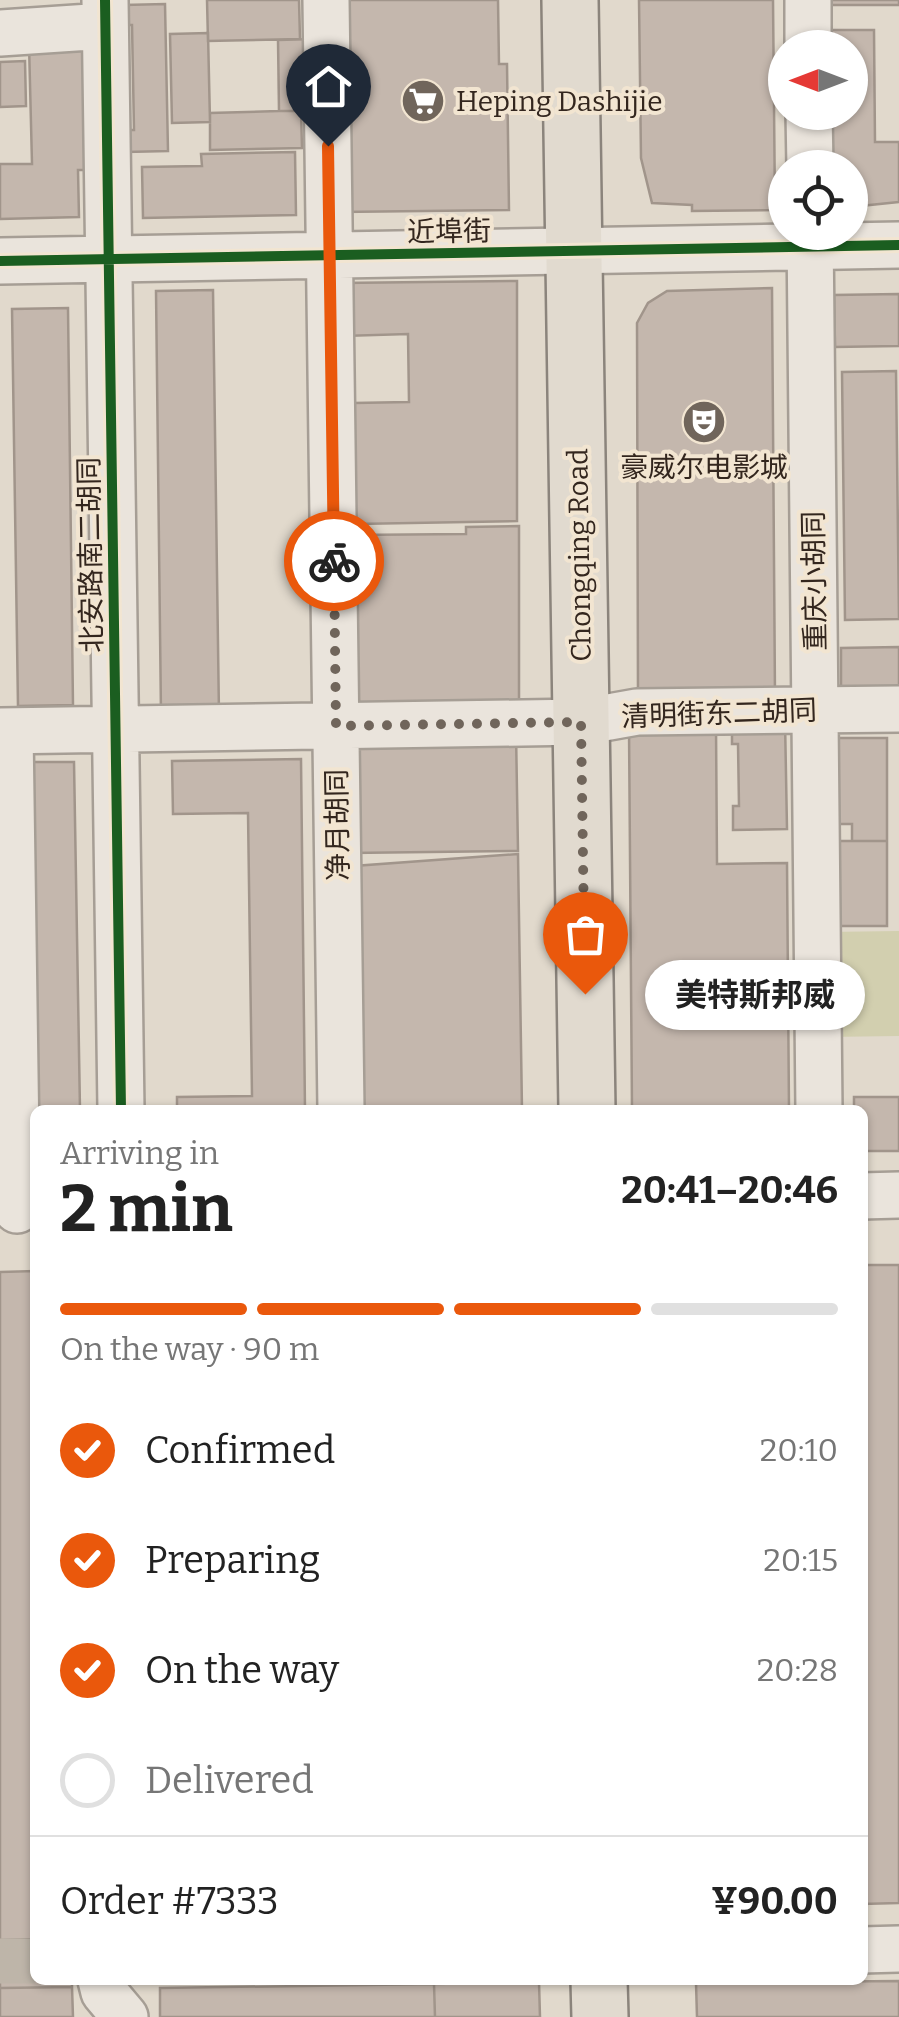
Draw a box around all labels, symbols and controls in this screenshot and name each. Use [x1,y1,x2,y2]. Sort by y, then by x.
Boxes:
north arrow [768,30,868,130]
map controls [768,30,868,250]
pin [286,44,371,147]
icon: home [301,59,356,114]
supermarket icon: Heping Dashijie [400,78,446,124]
place label: Heping Dashijie [456,85,662,118]
button: locate [768,150,868,250]
street label: 近埠街 [407,214,491,249]
theatre icon: 豪威尔电影城 [681,399,727,445]
street label: Chongqing Road [561,448,598,662]
place label: 豪威尔电影城 [620,451,788,484]
street label: 北安路南二胡同 [72,457,109,653]
courier [284,511,384,611]
street label: 重庆小胡同 [797,511,832,651]
icon: bike [307,534,362,589]
street label: 清明街东二胡同 [620,694,818,733]
street label: 净月胡同 [320,769,355,881]
pin [543,892,628,995]
icon: bag [558,907,613,962]
callout: 美特斯邦威 [645,959,865,1029]
text: 美特斯邦威 [675,976,835,1014]
text: Arriving in [60,1134,219,1172]
text: 20:41–20:46 [621,1167,838,1213]
text: 2 min [60,1170,233,1248]
text: On the way · 90 m [60,1330,319,1368]
icon: check [60,1423,115,1478]
text: Confirmed [145,1427,335,1473]
text: 20:10 [760,1431,838,1469]
icon: check [60,1533,115,1588]
text: Preparing [145,1537,320,1583]
text: 20:15 [763,1541,838,1579]
icon: check [60,1643,115,1698]
text: On the way [145,1647,339,1693]
text: 20:28 [757,1651,838,1689]
text: Delivered [145,1757,314,1803]
text: Order #7333 [60,1878,279,1924]
text: ¥90.00 [711,1878,838,1924]

